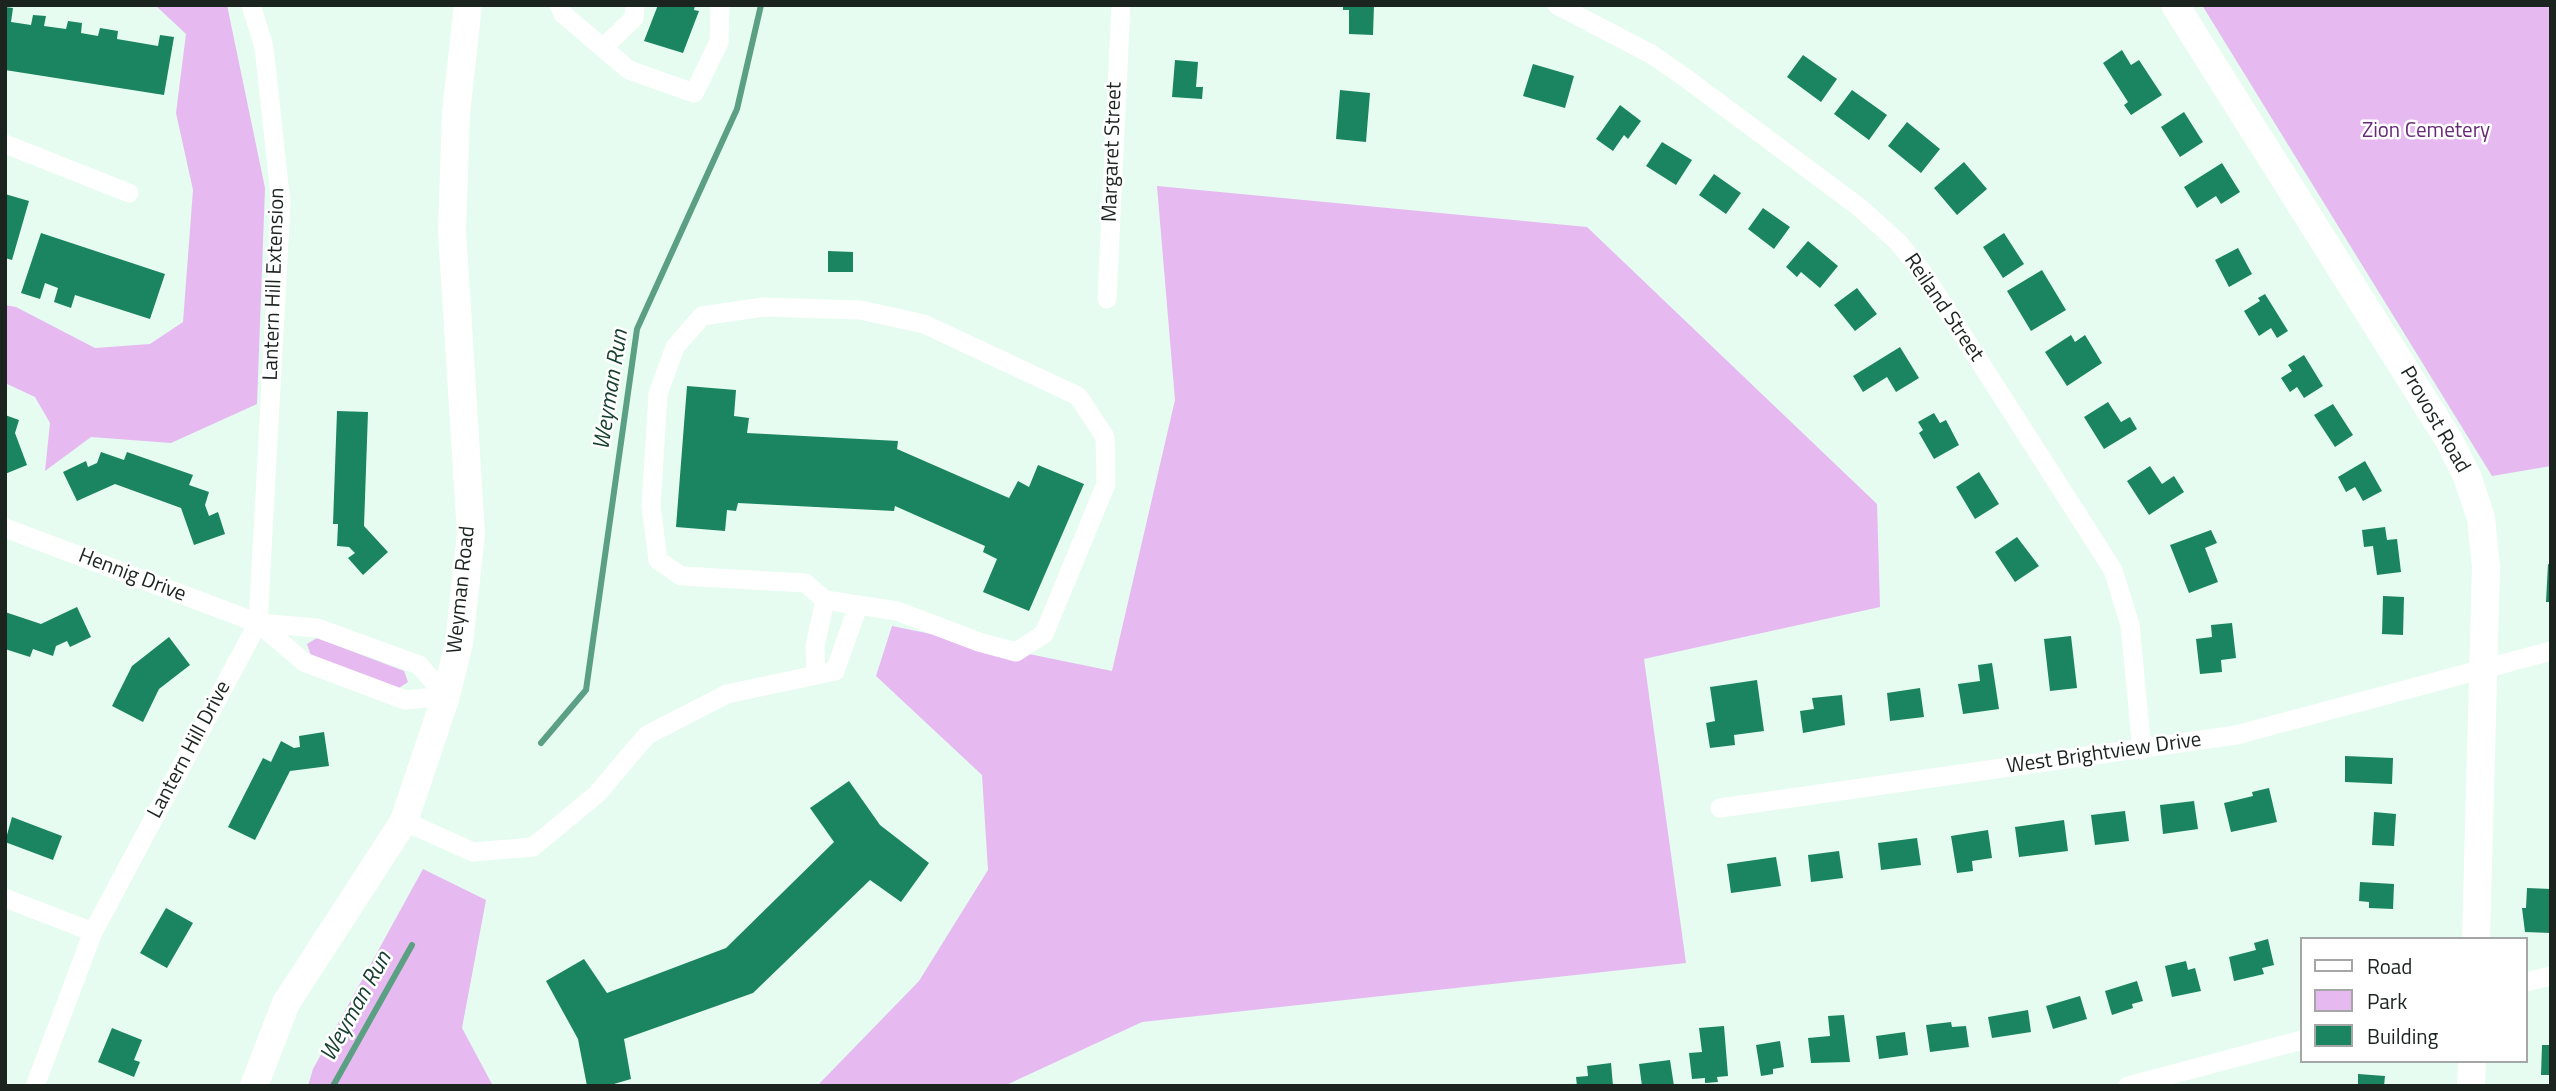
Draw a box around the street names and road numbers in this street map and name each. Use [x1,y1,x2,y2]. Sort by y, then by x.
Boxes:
street label: Margaret Street [1098,81,1128,223]
street label: Lantern Hill Extension [259,187,291,381]
street label: Reiland Street [1898,249,1988,367]
street label: Provost Road [2393,362,2475,478]
street label: Weyman Road [443,525,481,655]
street label: Hennig Drive [75,544,189,608]
street label: Lantern Hill Drive [143,677,237,823]
street label: West Brightview Drive [2005,728,2203,780]

